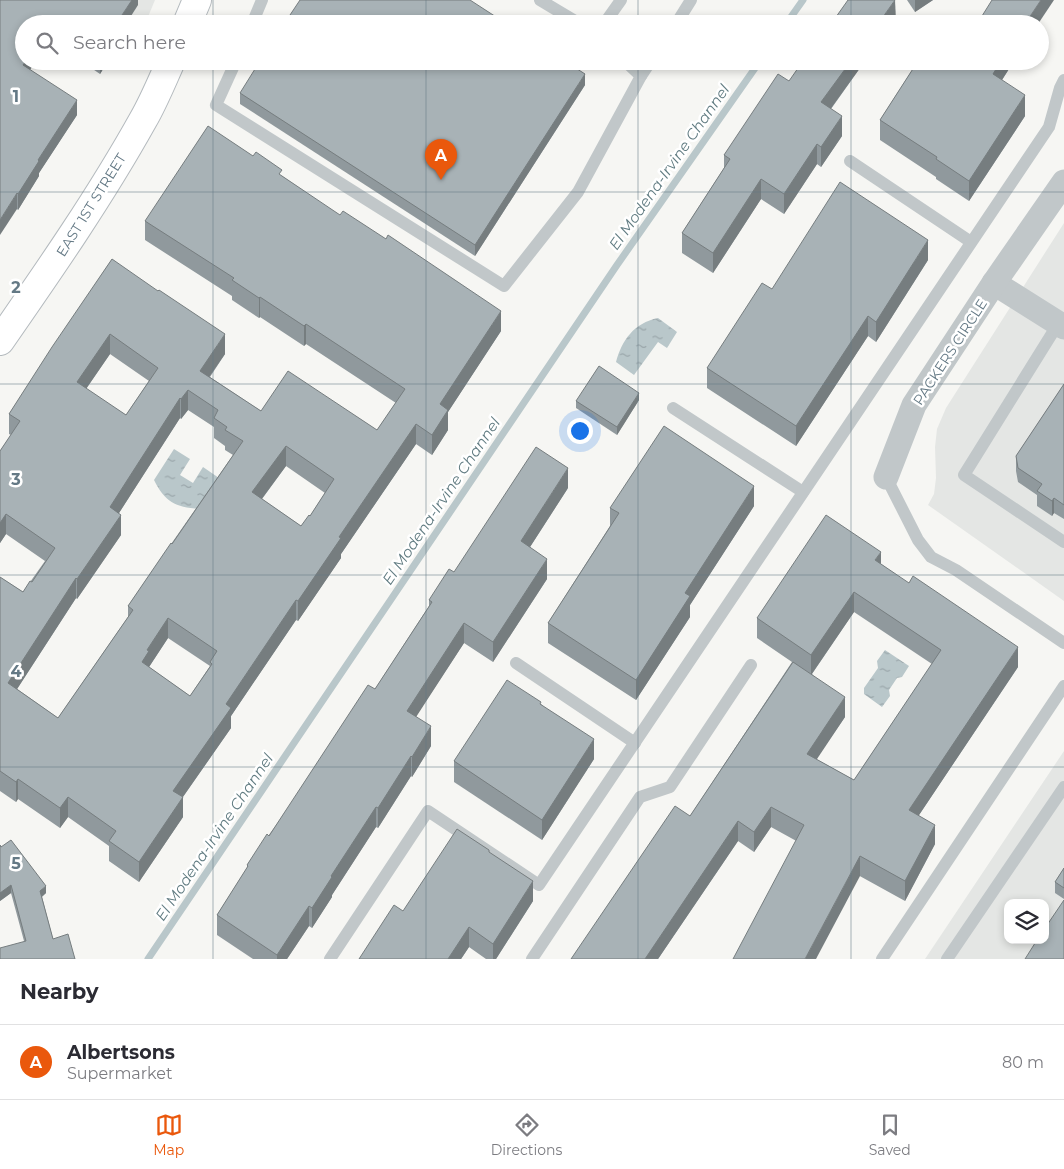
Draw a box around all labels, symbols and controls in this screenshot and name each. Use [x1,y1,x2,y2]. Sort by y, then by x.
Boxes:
search box [15,15,1049,70]
icon: search [33,29,61,57]
text: Search here [73,31,186,54]
water label: El Modena-Irvine Channel [605,81,733,253]
text: 1 [13,87,19,106]
pin: A [425,139,457,180]
street label: EAST 1ST STREET [52,150,130,260]
text: 2 [11,278,21,297]
street label: PACKERS CIRCLE [909,296,991,408]
water label: El Modena-Irvine Channel [378,414,504,588]
your location [567,418,593,444]
text: 3 [10,470,21,489]
text: 4 [10,662,22,681]
water label: El Modena-Irvine Channel [151,750,277,924]
text: 5 [11,854,21,873]
map controls [1004,899,1049,944]
button: layers [1004,899,1049,944]
text: Nearby [20,979,99,1004]
text: Albertsons [67,1041,175,1064]
text: A [30,1053,42,1072]
text: 80 m [1002,1053,1044,1072]
text: Supermarket [67,1064,173,1083]
tab: Map [153,1111,184,1159]
tab: Directions [491,1111,562,1159]
tab: Saved [869,1111,911,1159]

